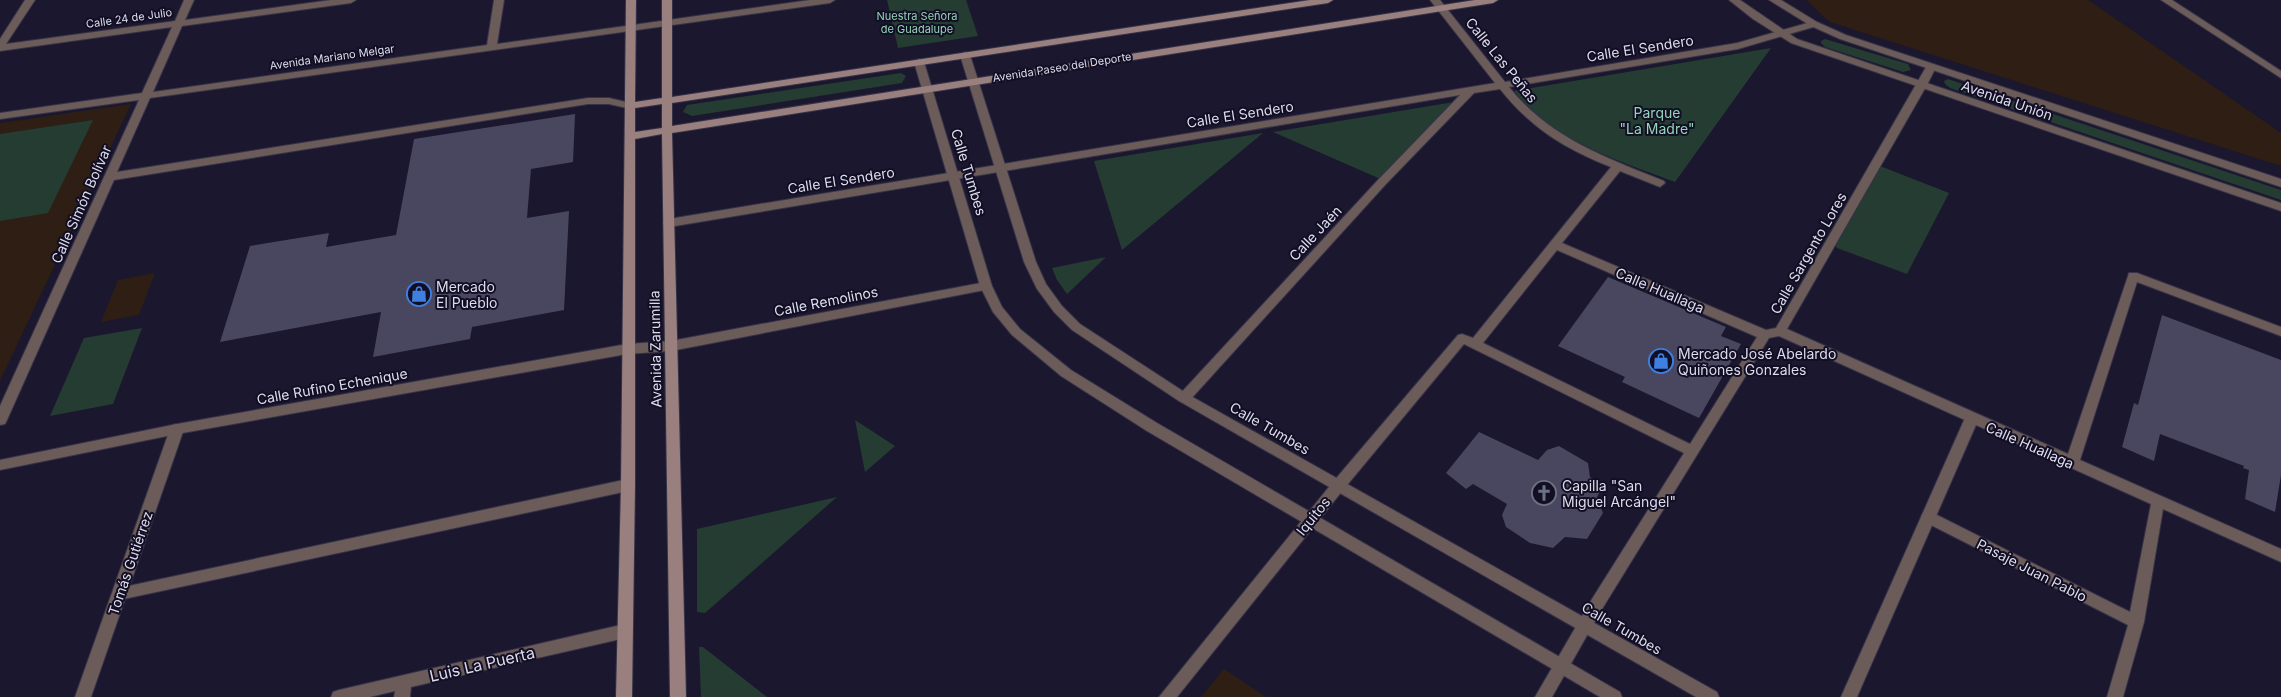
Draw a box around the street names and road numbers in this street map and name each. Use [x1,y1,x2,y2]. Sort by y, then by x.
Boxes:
street label: Calle 24 de Julio [85,5,173,31]
street label: Calle Las Peñas [1462,14,1542,106]
street label: Calle El Sendero [1585,31,1695,65]
street label: Avenida Mariano Melgar [269,41,395,73]
street label: Avenida Paseo del Deporte [992,49,1132,85]
street label: Avenida Unión [1959,76,2055,124]
street label: Calle El Sendero [1185,97,1295,131]
street label: Calle Tumbes [948,127,990,217]
street label: Calle Simón Bolívar [47,142,115,266]
street label: Calle El Sendero [786,163,896,197]
street label: Calle Sargento Lores [1766,189,1850,317]
street label: Calle Jaén [1285,202,1345,264]
street label: Calle Huallaga [1613,264,1707,316]
street label: Calle Remolinos [773,283,879,319]
street label: Avenida Zarumilla [645,290,665,408]
street label: Calle Rufino Echenique [255,364,409,408]
street label: Calle Tumbes [1227,398,1313,458]
street label: Calle Huallaga [1983,418,2077,472]
street label: Iquitos [1292,493,1334,539]
street label: Tomás Gutiérrez [104,509,156,617]
street label: Pasaje Juan Pablo [1974,535,2090,605]
street label: Calle Tumbes [1579,598,1665,658]
street label: Luis La Puerta [427,642,537,686]

